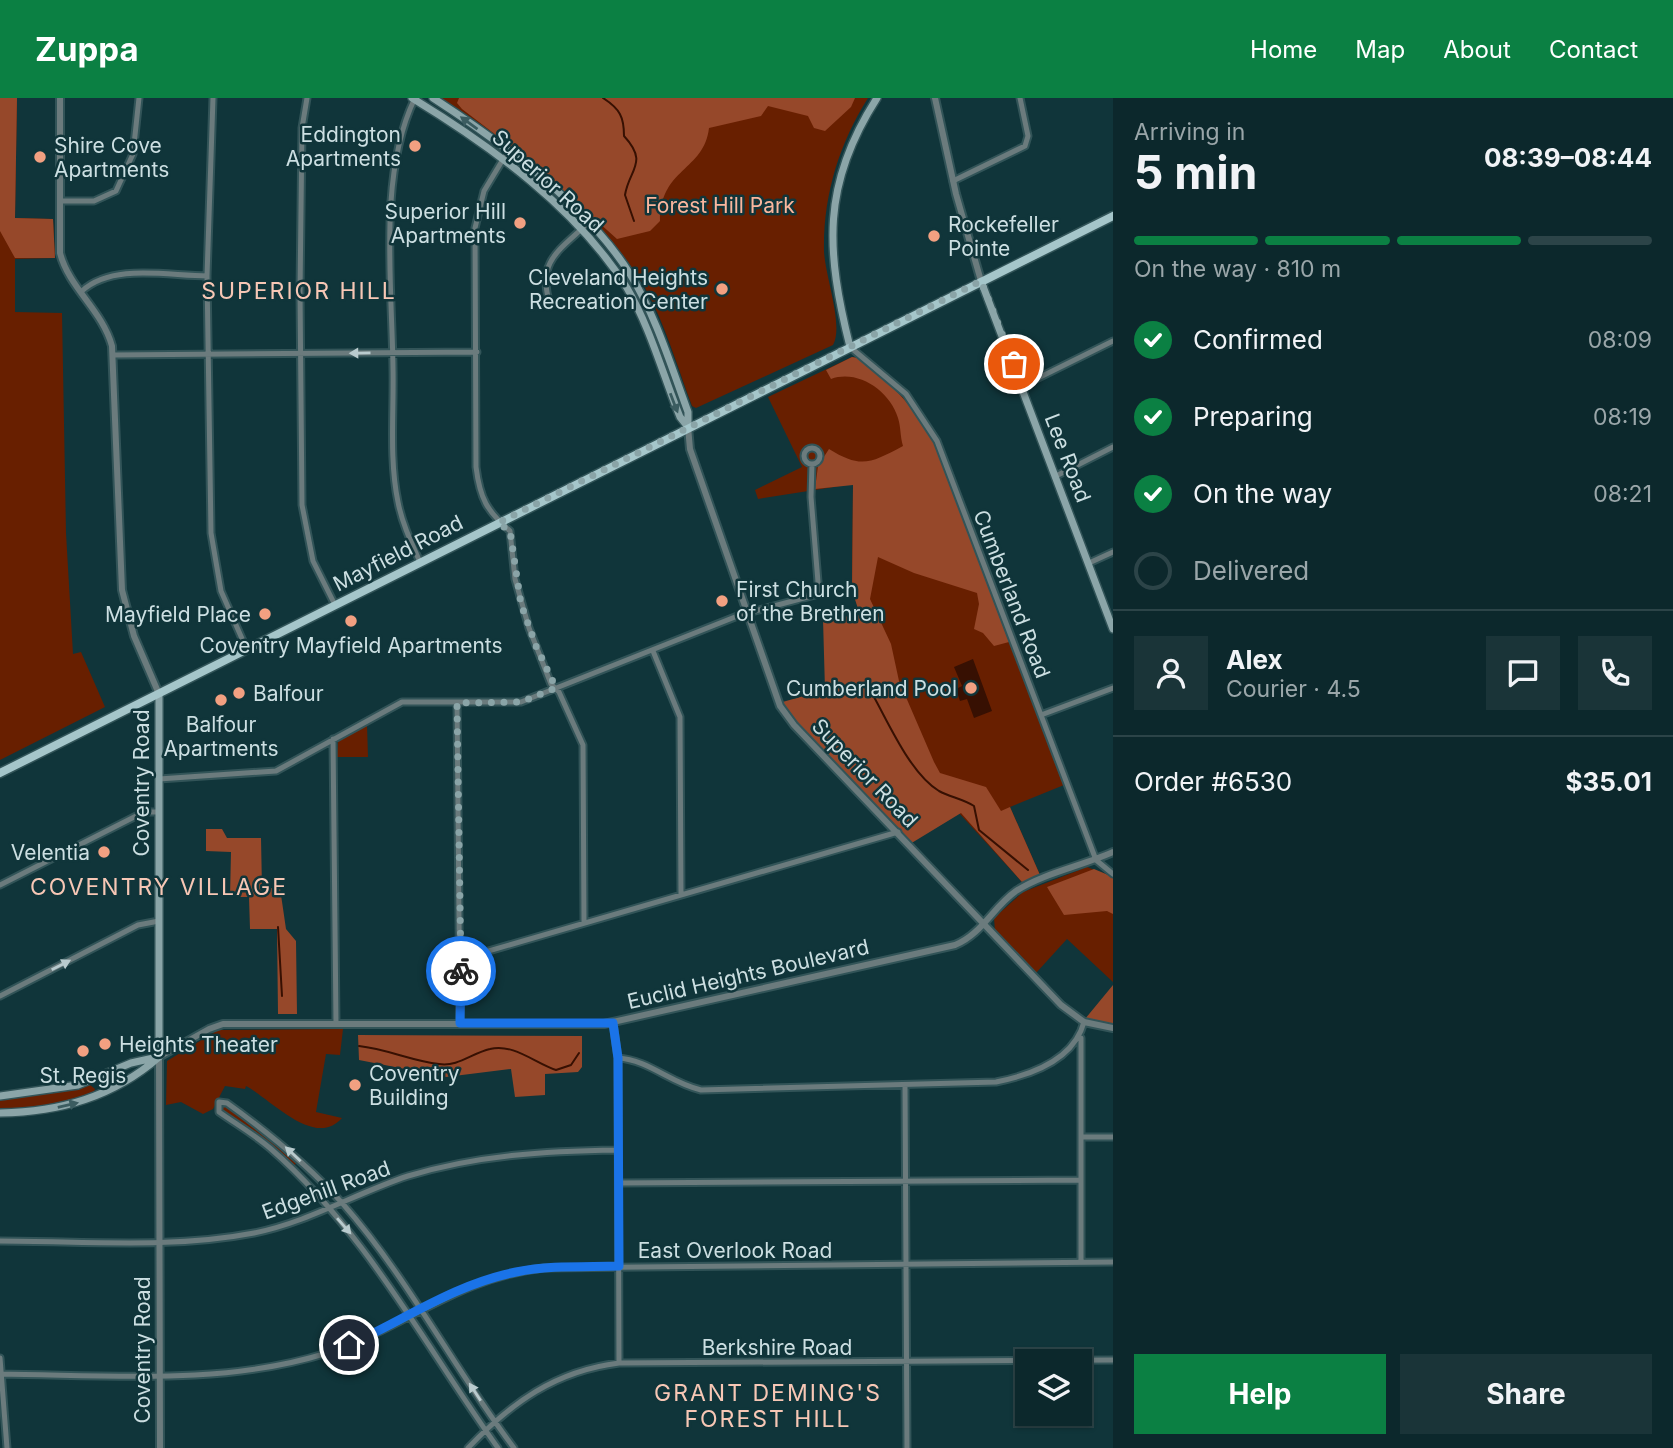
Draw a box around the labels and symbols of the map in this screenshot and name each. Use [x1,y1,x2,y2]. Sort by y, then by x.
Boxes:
one-way arrow [460,116,478,130]
place label: Eddington Apartments [286,122,401,171]
street label: Superior Road [487,124,609,238]
place label: Shire Cove Apartments [54,133,169,182]
marker: Eddington Apartments [407,138,423,154]
marker: Shire Cove Apartments [32,149,48,165]
park label: Forest Hill Park [645,193,795,218]
place label: Superior Hill Apartments [384,199,506,248]
place label: Rockefeller Pointe [948,212,1059,261]
marker: Superior Hill Apartments [512,215,528,231]
marker: Rockefeller Pointe [926,228,942,244]
place label: Cleveland Heights Recreation Center [528,265,708,314]
district label: SUPERIOR HILL [201,277,397,305]
marker: Cleveland Heights Recreation Center [714,281,730,297]
pin [984,334,1044,394]
one-way arrow [348,347,370,359]
one-way arrow [669,393,680,414]
street label: Lee Road [1040,410,1096,506]
street label: Cumberland Road [968,506,1056,682]
street label: Mayfield Road [329,510,467,596]
place label: First Church of the Brethren [736,577,885,626]
marker: First Church of the Brethren [714,593,730,609]
place label: Mayfield Place [105,602,251,627]
marker: Mayfield Place [257,606,273,622]
marker: Coventry Mayfield Apartments [343,613,359,629]
place label: Coventry Mayfield Apartments [199,633,503,658]
place label: Cumberland Pool [786,676,957,701]
marker: Cumberland Pool [963,680,979,696]
place label: Balfour [253,681,324,706]
marker: Balfour [231,685,247,701]
marker: Balfour Apartments [213,692,229,708]
street label: Coventry Road [129,709,154,857]
place label: Balfour Apartments [163,712,279,761]
street label: Superior Road [807,713,923,833]
place label: Velentia [11,840,90,865]
marker: Velentia [96,844,112,860]
district label: COVENTRY VILLAGE [30,873,288,901]
street label: Euclid Heights Boulevard [625,934,871,1014]
courier [426,936,496,1006]
one-way arrow [51,960,71,971]
place label: Heights Theater [119,1032,278,1057]
marker: Heights Theater [97,1036,113,1052]
marker: St. Regis [75,1043,91,1059]
place label: Coventry Building [369,1061,460,1110]
place label: St. Regis [40,1063,126,1088]
marker: Coventry Building [347,1077,363,1093]
one-way arrow [57,1099,79,1110]
one-way arrow [284,1145,301,1162]
street label: Edgehill Road [258,1155,394,1225]
one-way arrow [336,1217,351,1234]
street label: East Overlook Road [638,1238,832,1263]
street label: Coventry Road [130,1276,155,1424]
pin [319,1315,379,1375]
street label: Berkshire Road [702,1335,852,1360]
district label: GRANT DEMING'S FOREST HILL [654,1379,882,1433]
one-way arrow [469,1382,482,1401]

